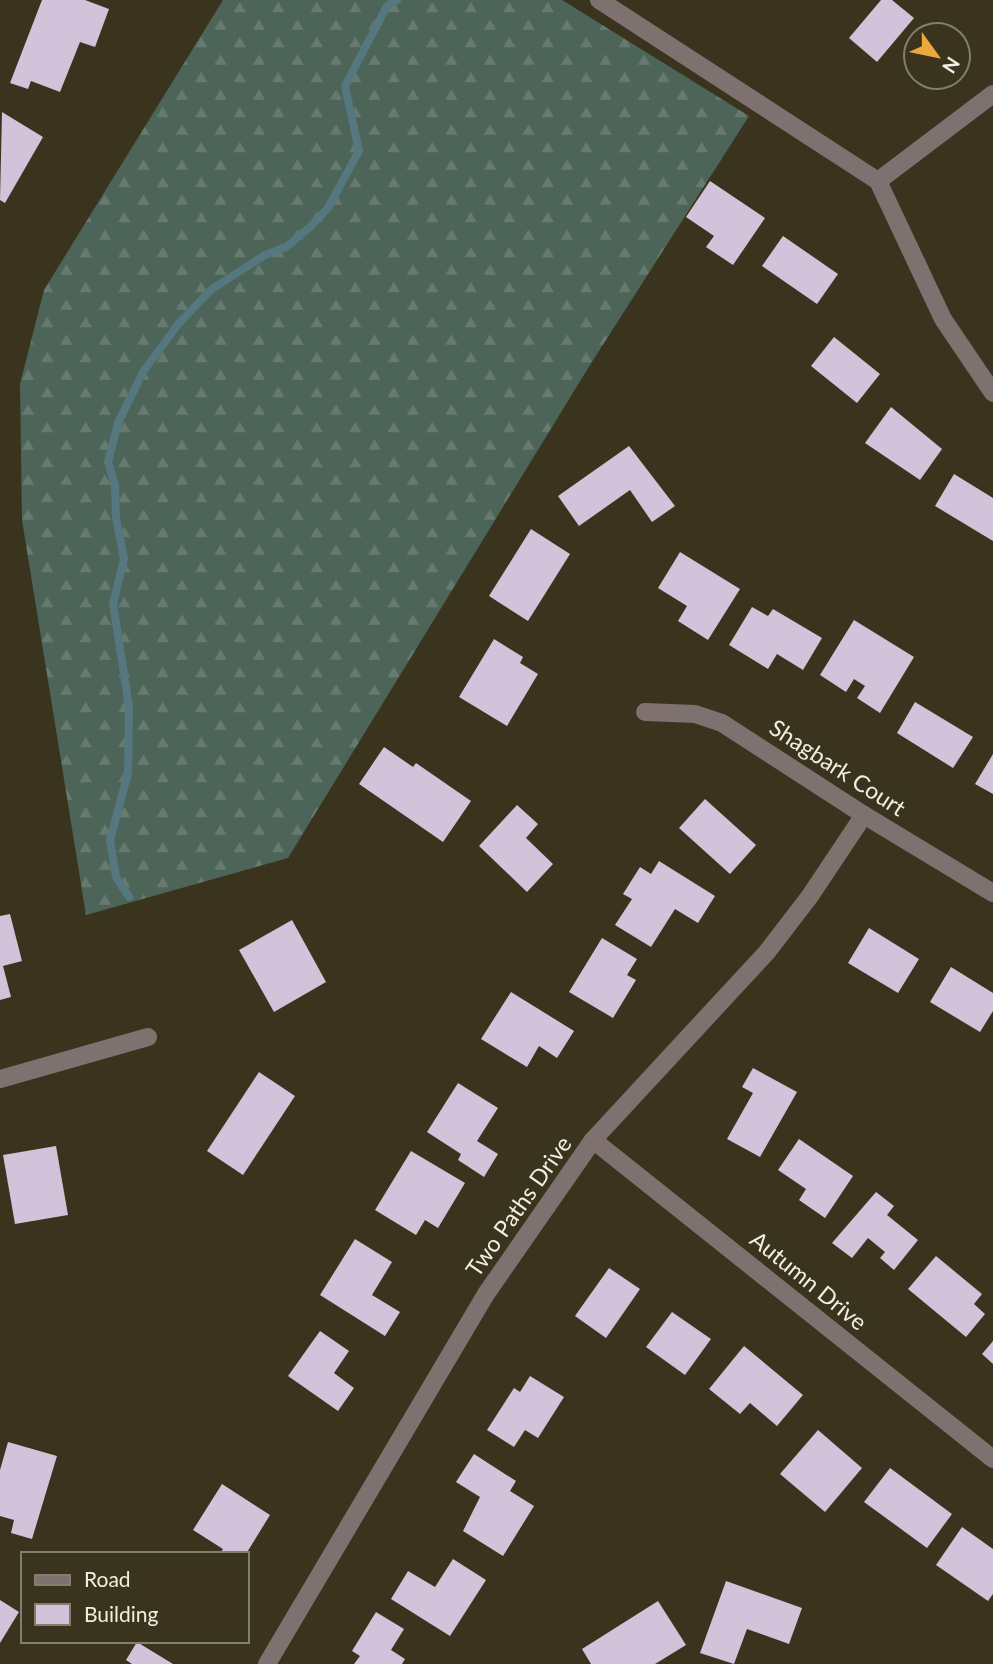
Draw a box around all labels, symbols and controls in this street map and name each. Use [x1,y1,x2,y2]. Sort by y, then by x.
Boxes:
north arrow [902,21,972,91]
text: N [938,53,965,78]
street label: Shagbark Court [765,713,912,822]
street label: Two Paths Drive [459,1130,577,1282]
street label: Autumn Drive [745,1225,873,1335]
legend [21,1552,248,1643]
text: Road [84,1566,131,1591]
text: Building [84,1601,159,1626]

